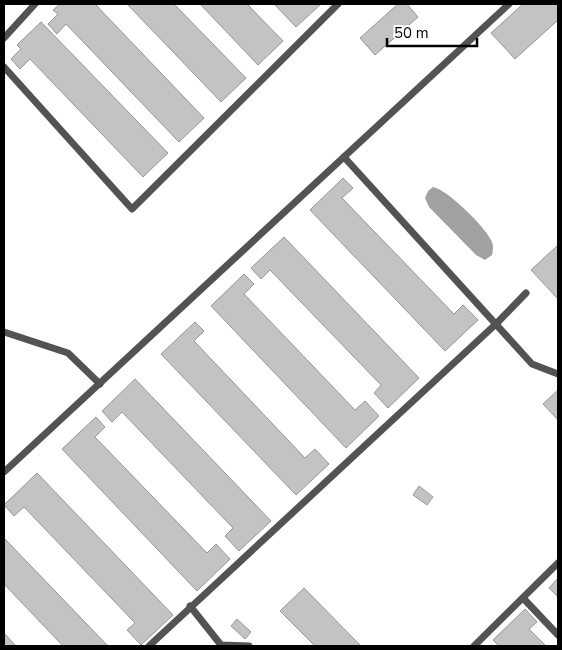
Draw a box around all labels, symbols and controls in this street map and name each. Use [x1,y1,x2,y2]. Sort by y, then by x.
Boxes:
scale bar [387,15,477,47]
text: 50 m [394,23,429,43]

